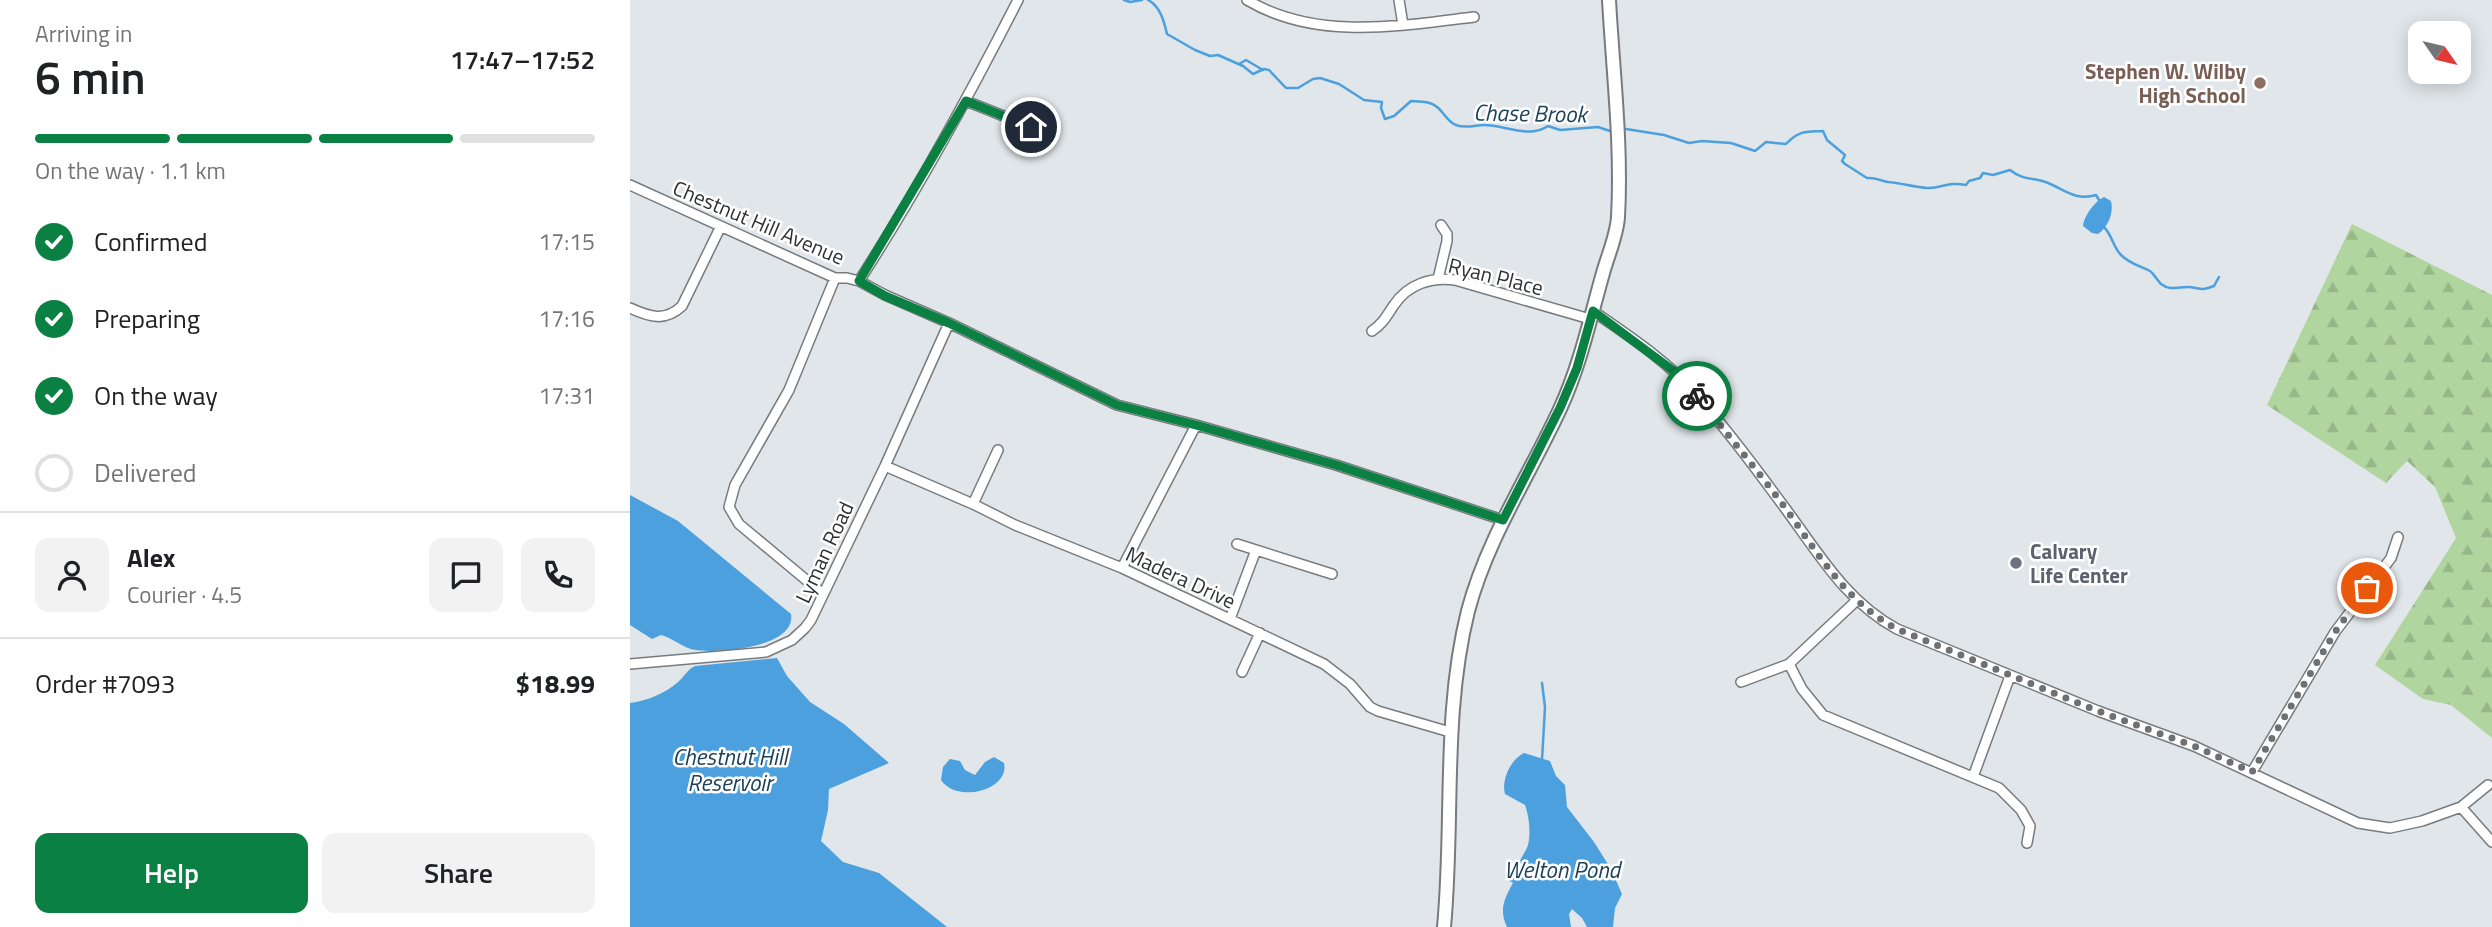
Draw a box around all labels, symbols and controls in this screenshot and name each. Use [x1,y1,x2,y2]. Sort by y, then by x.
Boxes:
text: Arriving in [35,16,132,51]
north arrow [2408,21,2471,84]
map controls [2408,21,2471,84]
text: 17:47–17:52 [450,40,595,79]
text: 6 min [35,42,146,112]
place label: Stephen W. Wilby High School [2085,55,2246,111]
marker: Stephen W. Wilby High School [2252,75,2268,91]
water label: Chase Brook [1473,95,1590,132]
pin [1001,97,1061,157]
icon: home [1012,108,1050,146]
text: On the way · 1.1 km [35,153,226,188]
street label: Chestnut Hill Avenue [668,171,850,273]
text: Confirmed [94,222,208,261]
icon: check [35,223,73,261]
text: 17:15 [538,224,595,259]
street label: Ryan Place [1445,249,1547,303]
text: Preparing [94,299,200,338]
icon: check [35,300,73,338]
text: 17:16 [538,301,595,336]
courier [1662,361,1732,431]
text: On the way [94,376,218,415]
icon: check [35,377,73,415]
icon: bike [1678,377,1716,415]
text: 17:31 [538,378,595,413]
text: Delivered [94,453,197,492]
street label: Lyman Road [787,496,861,608]
place label: Calvary Life Center [2030,535,2128,591]
button: person [35,538,109,612]
text: Alex [127,538,175,577]
button: chat [429,538,503,612]
button: phone [521,538,595,612]
street label: Madera Drive [1121,538,1241,616]
marker: Calvary Life Center [2008,555,2024,571]
pin [2337,558,2397,618]
icon: bag [2348,569,2386,607]
text: Courier · 4.5 [127,577,242,612]
text: Order #7093 [35,664,175,703]
text: $18.99 [516,664,595,703]
water label: Chestnut Hill Reservoir [672,739,791,800]
button: Help [35,833,308,913]
button: Share [322,833,595,913]
water label: Welton Pond [1504,852,1623,887]

